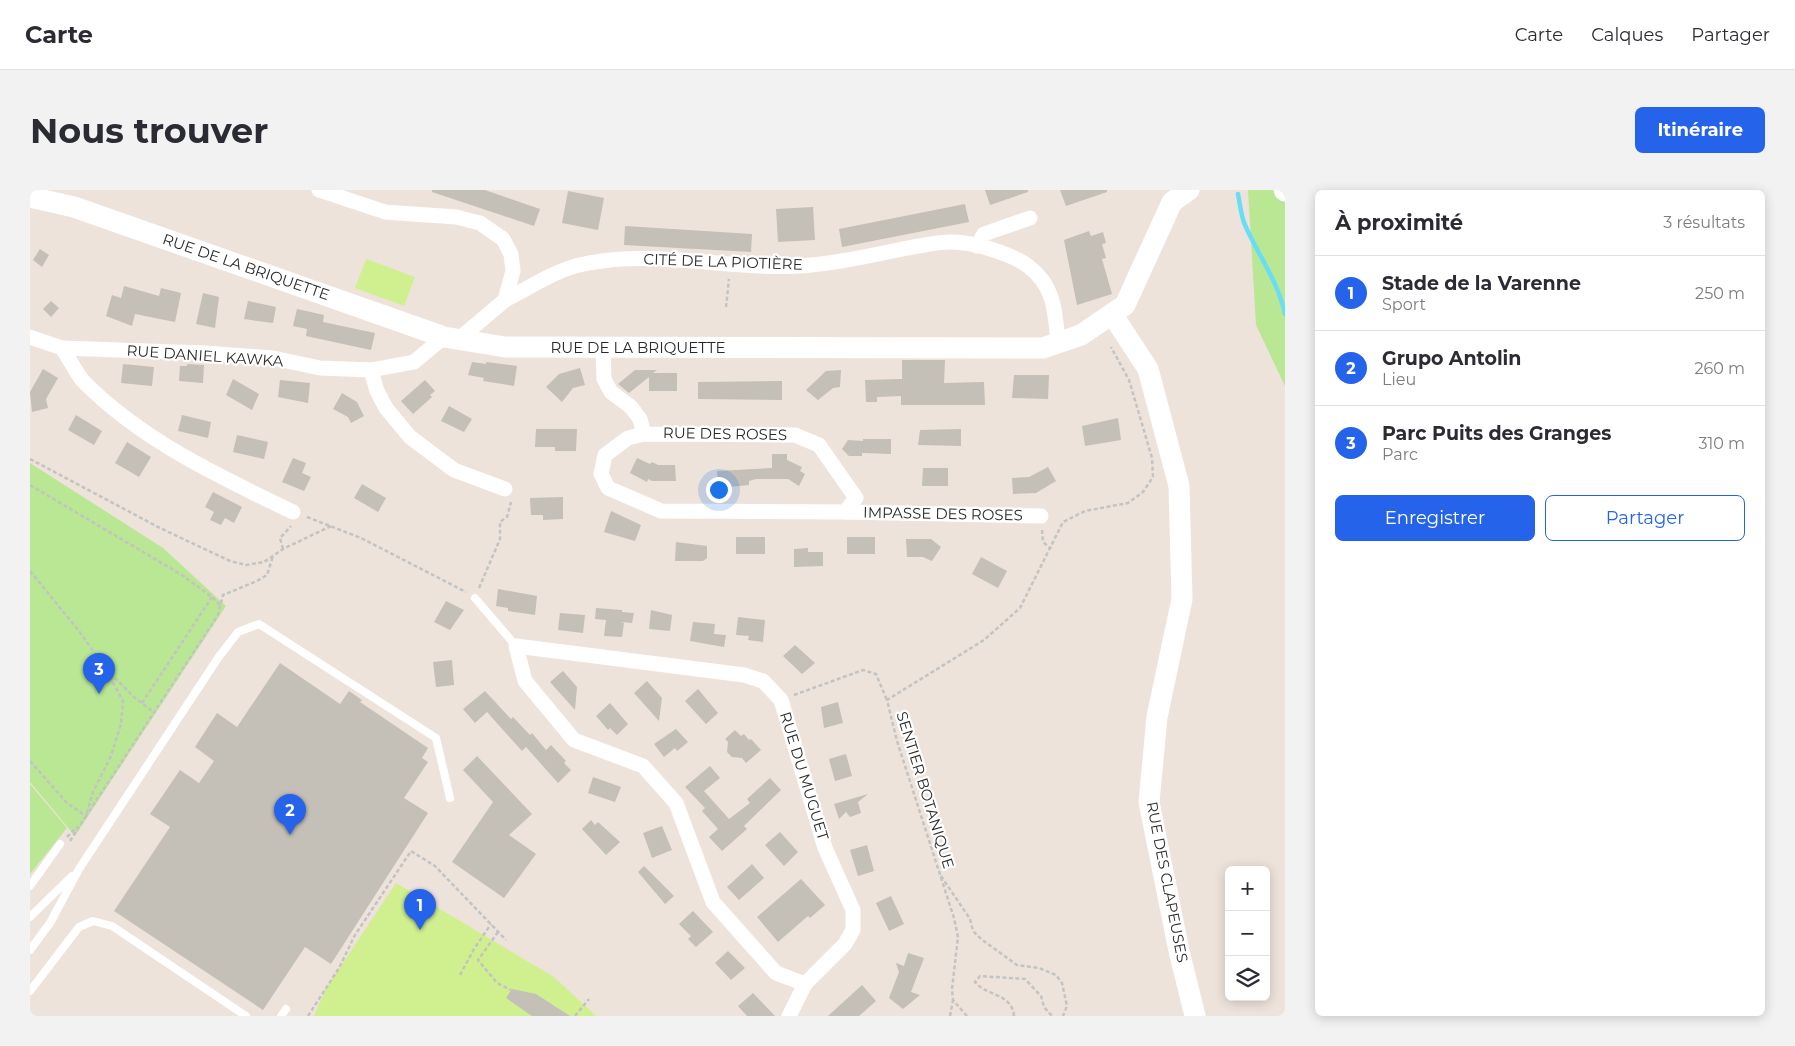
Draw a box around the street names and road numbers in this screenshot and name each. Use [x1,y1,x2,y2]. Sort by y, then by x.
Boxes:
street label: RUE DE LA BRIQUETTE [160,229,332,304]
street label: CITÉ DE LA PIOTIÈRE [643,249,803,274]
street label: RUE DE LA BRIQUETTE [550,338,726,357]
street label: RUE DANIEL KAWKA [126,341,284,370]
street label: RUE DES ROSES [663,423,787,444]
street label: IMPASSE DES ROSES [863,503,1023,524]
street label: RUE DU MUGUET [776,709,833,843]
street label: SENTIER BOTANIQUE [893,709,958,871]
street label: RUE DES CLAPEUSES [1143,800,1192,964]

